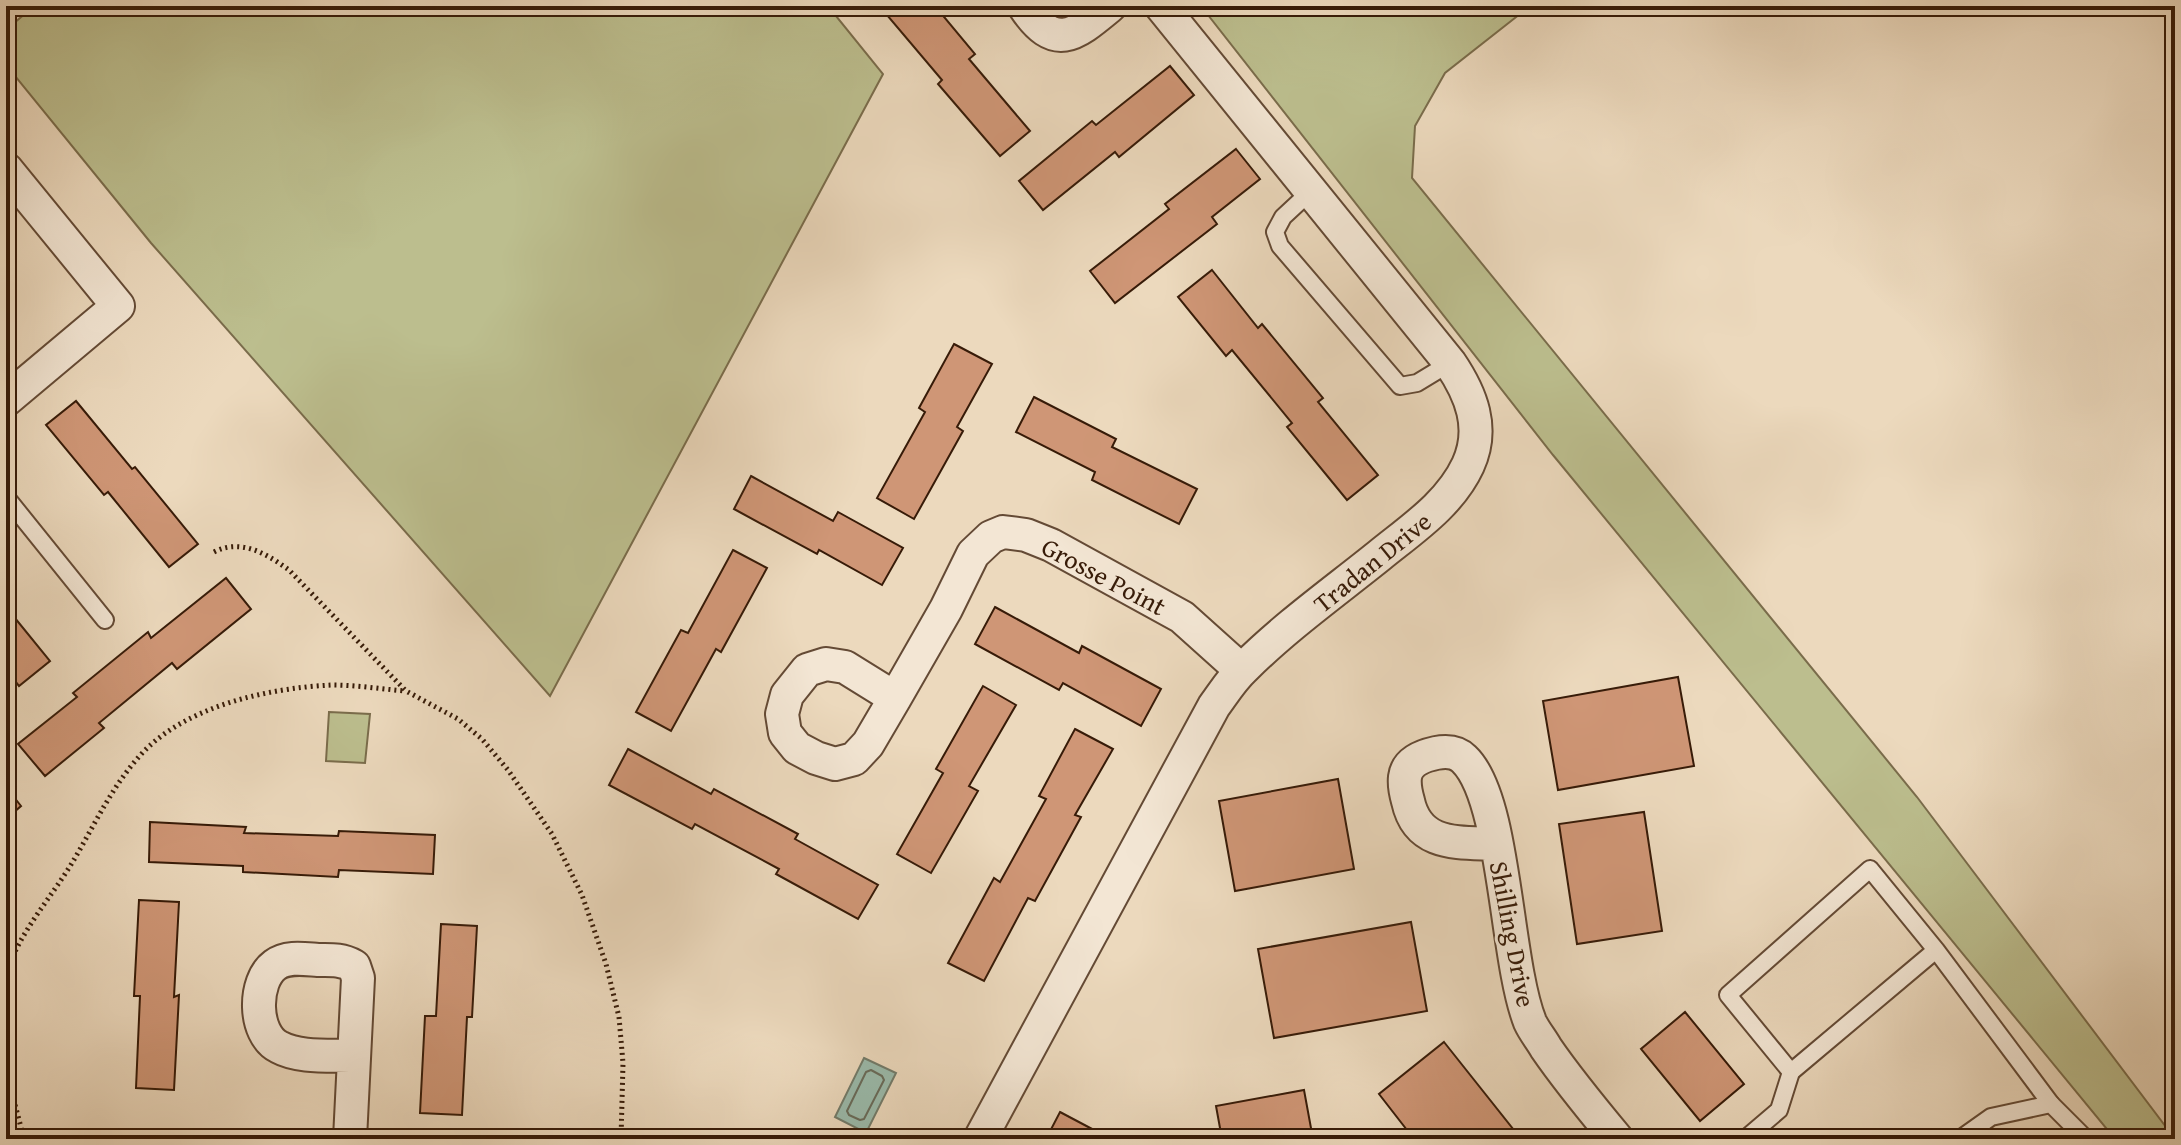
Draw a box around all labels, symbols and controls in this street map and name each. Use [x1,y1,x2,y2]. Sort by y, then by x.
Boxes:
street label: Tradan Drive [1304,502,1440,622]
street label: Grosse Point [1035,527,1173,625]
street label: Shilling Drive [1480,858,1546,1010]

